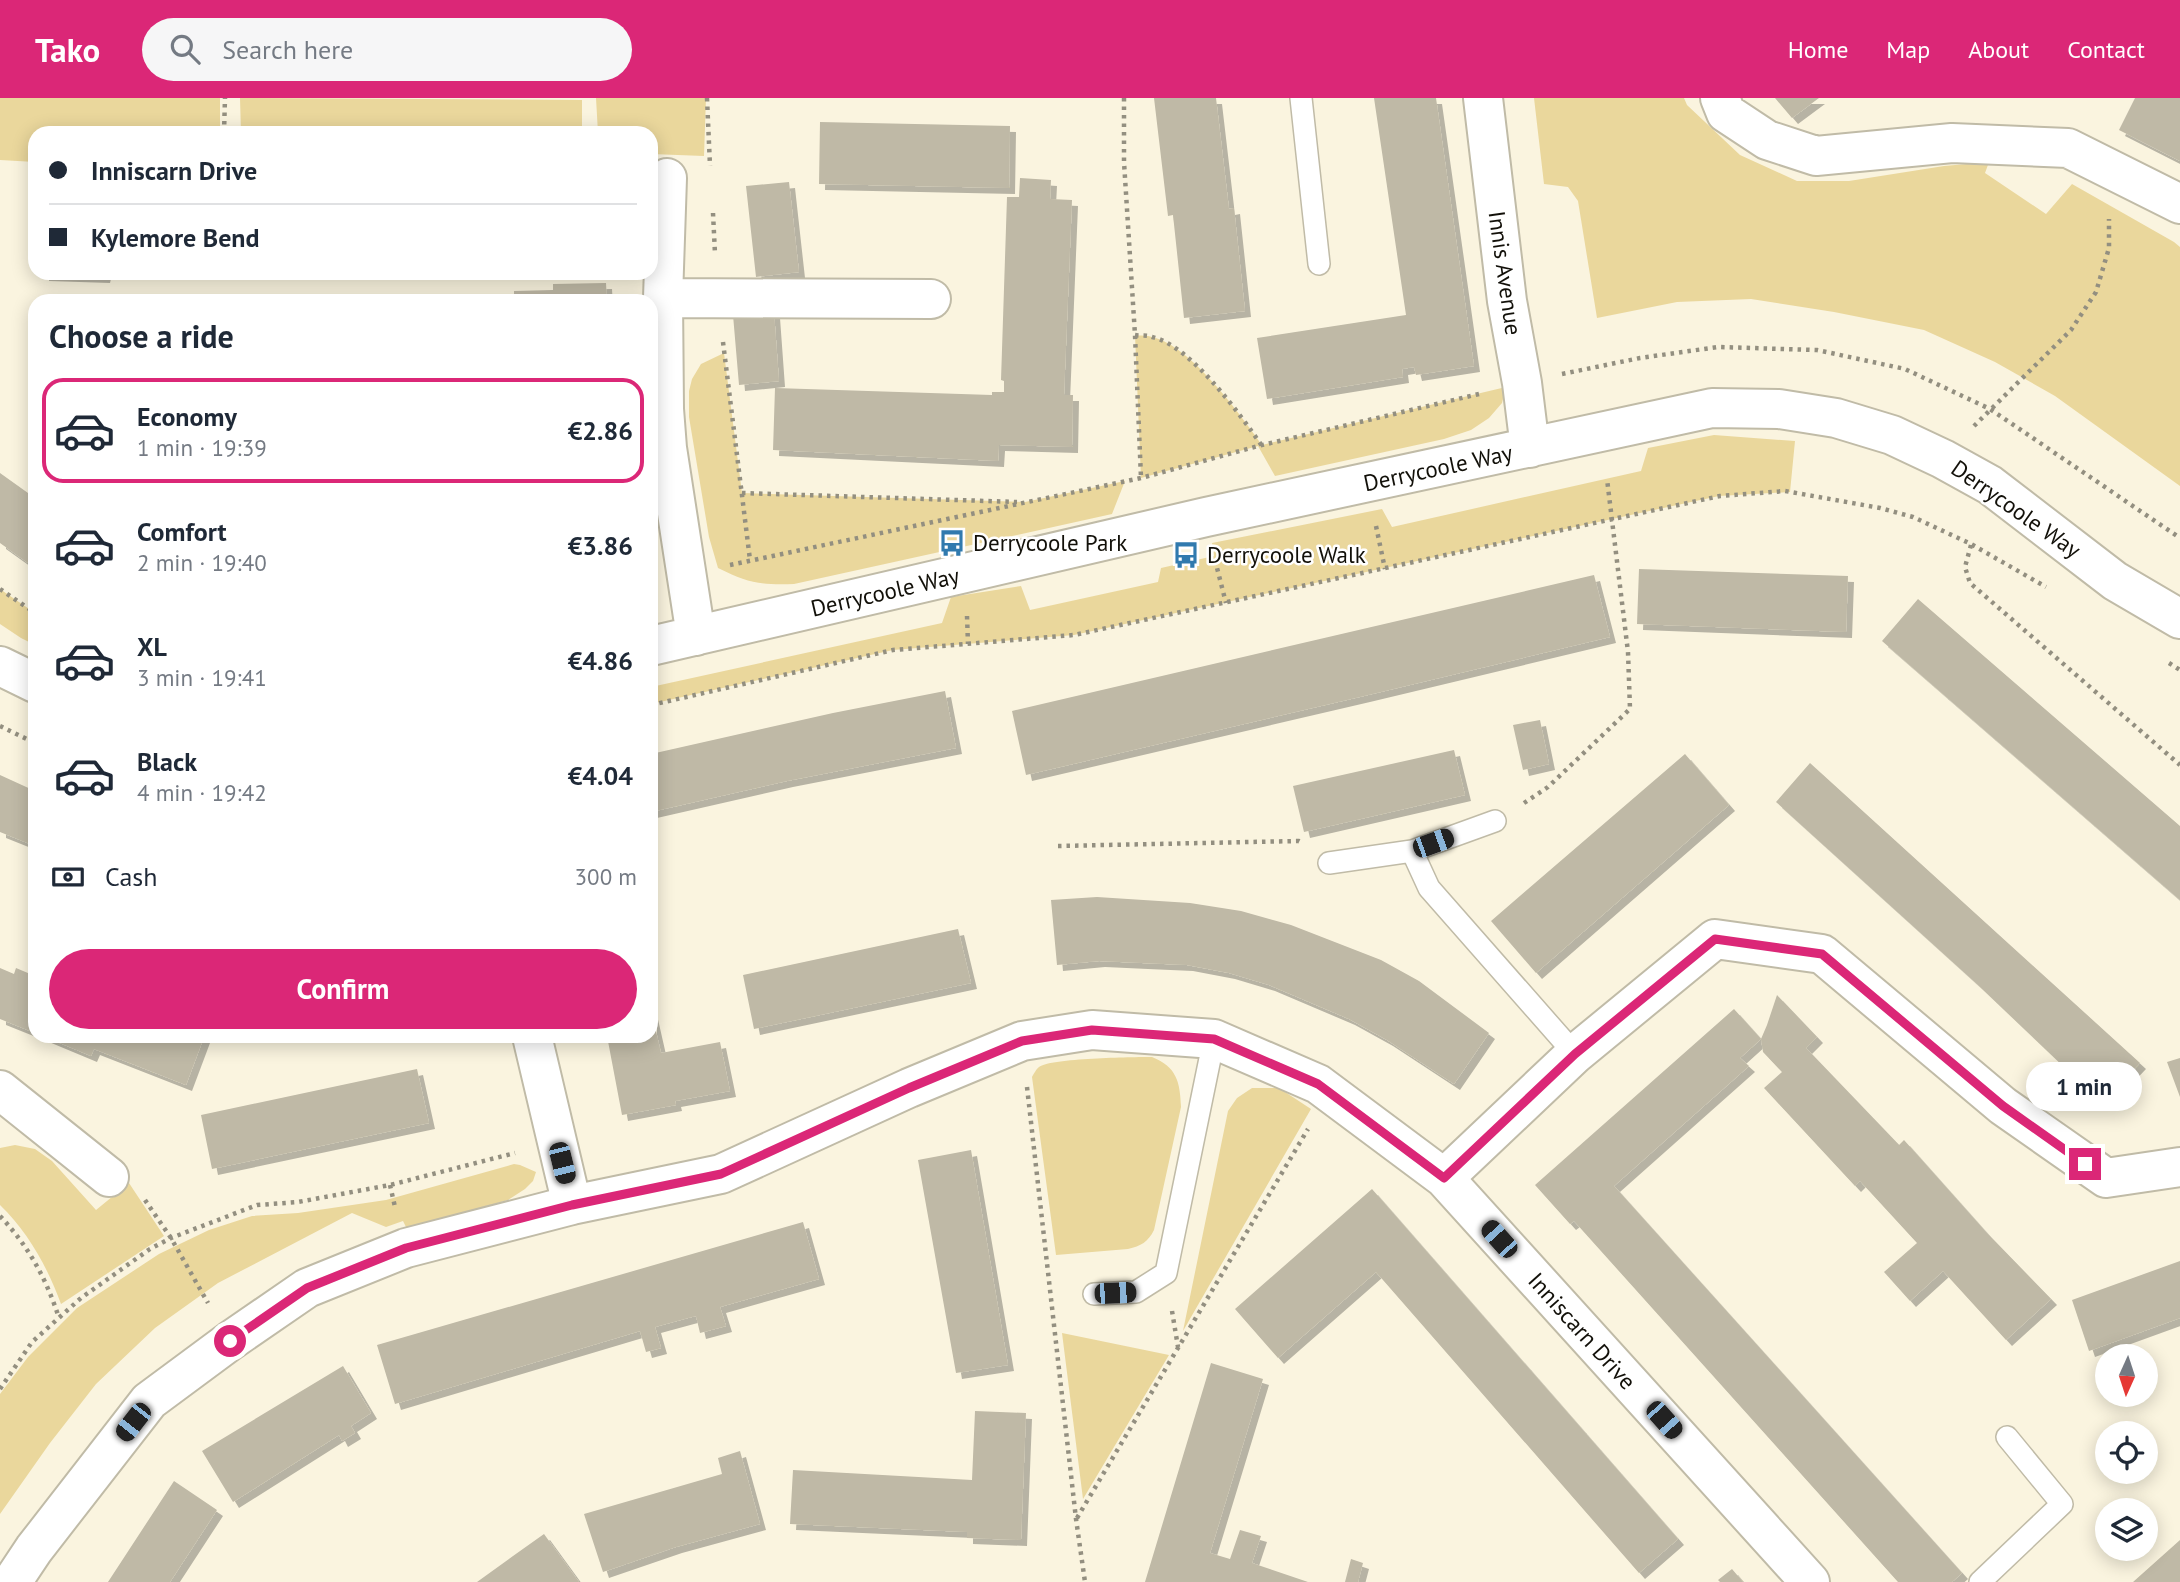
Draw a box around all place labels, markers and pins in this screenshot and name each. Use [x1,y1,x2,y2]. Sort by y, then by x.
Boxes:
bus stop icon: Derrycoole Park [937,528,967,558]
place label: Derrycoole Park [973,528,1127,557]
bus stop icon: Derrycoole Walk [1171,540,1201,570]
place label: Derrycoole Walk [1207,540,1366,569]

